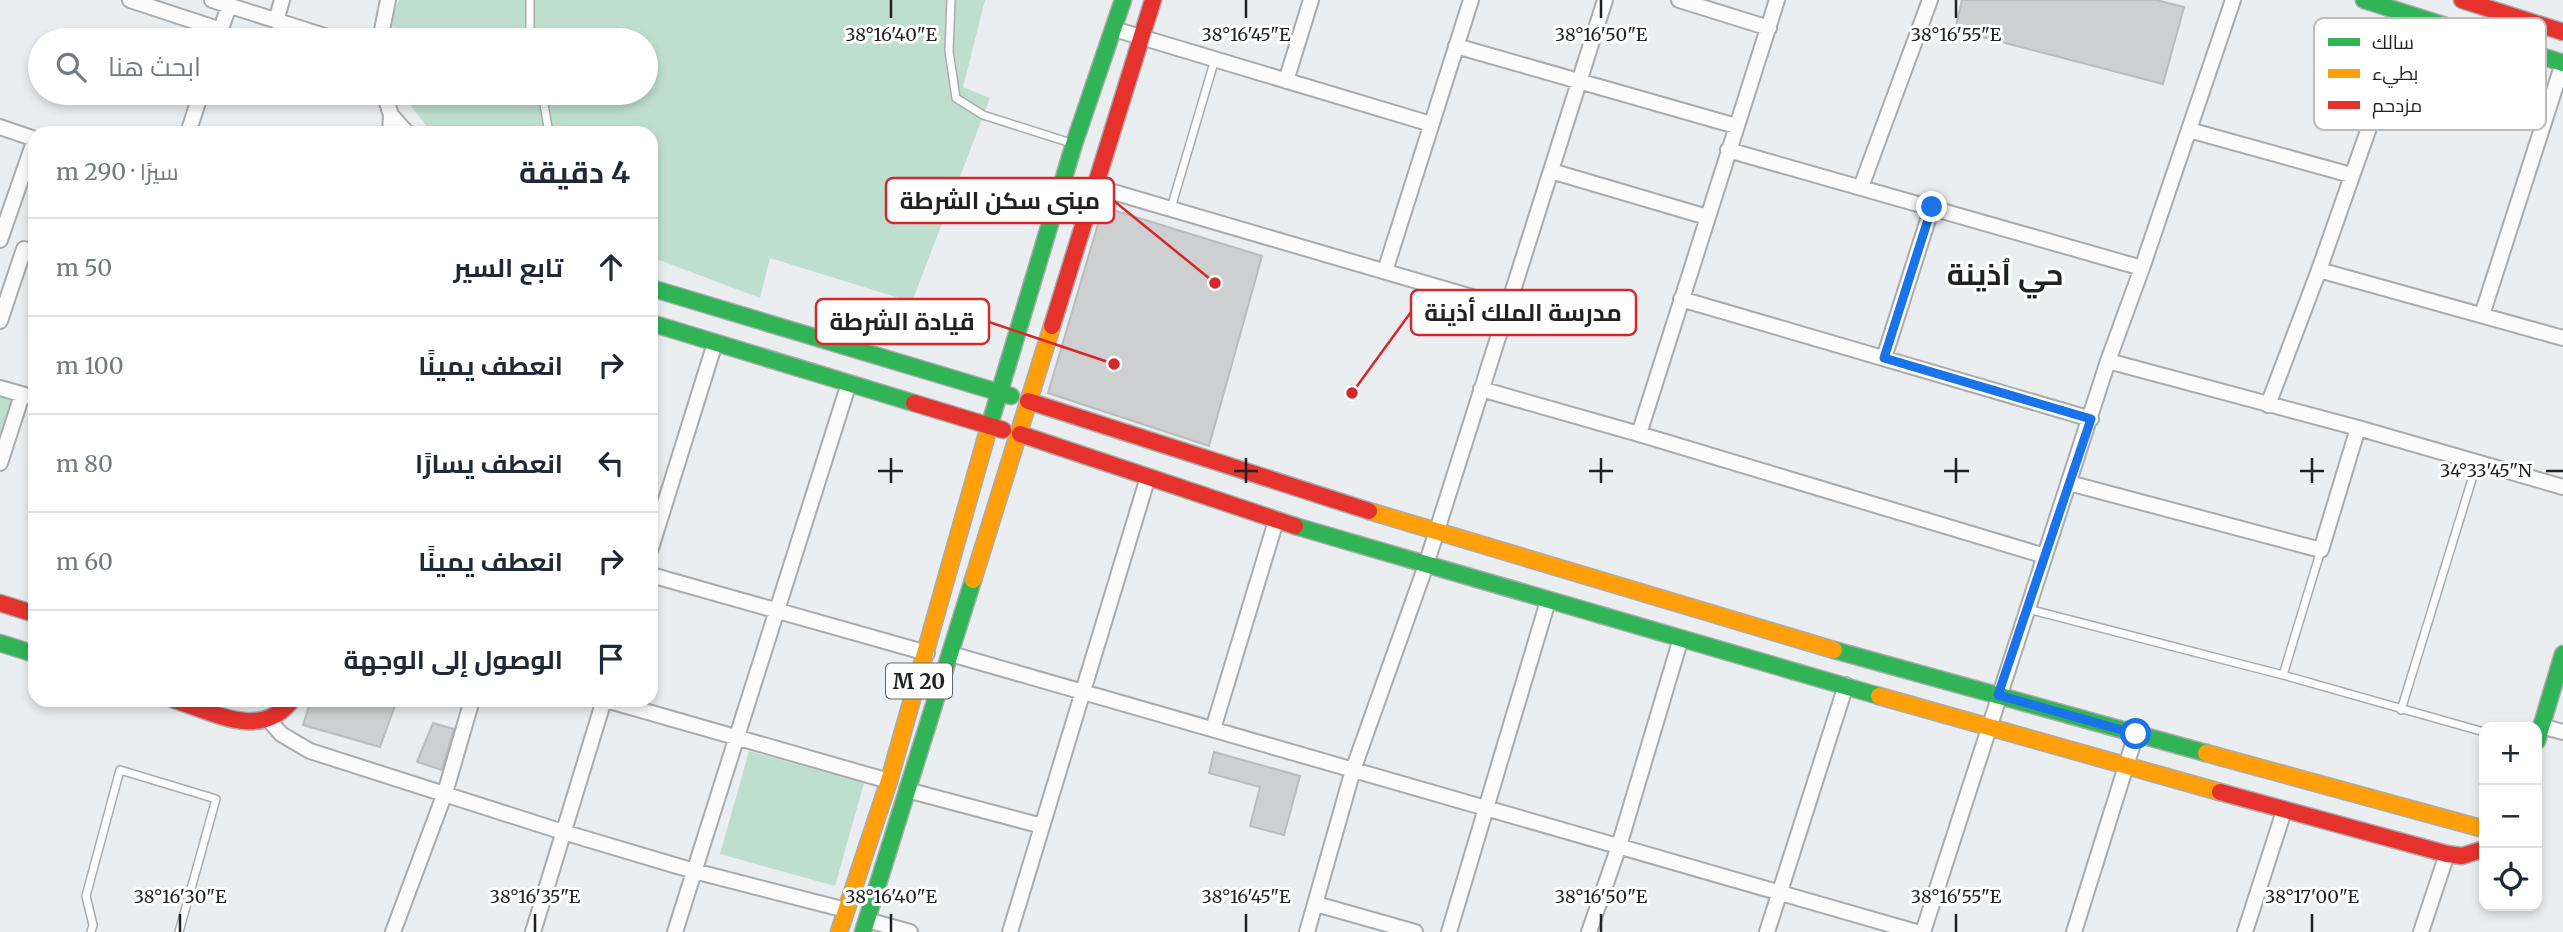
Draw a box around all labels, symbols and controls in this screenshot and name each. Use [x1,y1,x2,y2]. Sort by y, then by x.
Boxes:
legend [2314,18,2546,130]
text: 38°16'40"E [845,23,937,46]
text: 38°16'45"E [1202,23,1291,46]
text: 38°16'50"E [1555,23,1648,46]
text: 38°16'55"E [1911,23,2002,46]
search box [28,28,658,105]
text: سالك [2372,30,2414,54]
icon: search [52,48,90,86]
text: ابحث هنا [108,50,201,83]
text: بطيء [2372,61,2418,88]
text: مزدحم [2372,93,2422,119]
text: 4 دقيقة [519,153,630,191]
text: سيرًا · 290 m [56,157,179,186]
callout: مبنى سكن الشرطة [886,178,1114,223]
text: مبنى سكن الشرطة [900,185,1100,216]
route end [1916,191,1947,222]
icon: ahead [592,248,630,286]
text: تابع السير [453,251,563,284]
text: 50 m [56,253,112,282]
district label: حي اُذينة [1947,255,2063,299]
callout: مدرسة الملك أذينة [1411,290,1636,335]
text: مدرسة الملك أذينة [1424,297,1622,328]
callout: قيادة الشرطة [816,299,989,344]
text: قيادة الشرطة [829,306,975,337]
icon: right [592,346,630,384]
text: انعطف يمينًا [418,349,563,382]
text: 100 m [56,351,124,380]
icon: left [592,444,630,482]
text: انعطف يسارًا [415,447,563,480]
text: 80 m [56,449,113,478]
text: 34°33'45"N [2440,459,2532,482]
icon: right [592,542,630,580]
text: انعطف يمينًا [418,545,563,578]
text: 60 m [56,547,113,576]
icon: arrive [592,640,630,678]
text: الوصول إلى الوجهة [344,643,563,676]
road number: M 20 [886,664,952,698]
route start [2120,718,2151,749]
map controls [2479,722,2542,911]
button: + [2479,722,2542,785]
button: − [2479,785,2542,848]
button: locate [2479,848,2542,911]
text: 38°16'30"E [134,885,227,908]
text: 38°16'35"E [490,885,581,908]
text: 38°16'40"E [845,885,937,908]
text: 38°16'45"E [1202,885,1291,908]
text: 38°16'50"E [1555,885,1648,908]
text: 38°16'55"E [1911,885,2002,908]
text: 38°17'00"E [2265,885,2360,908]

